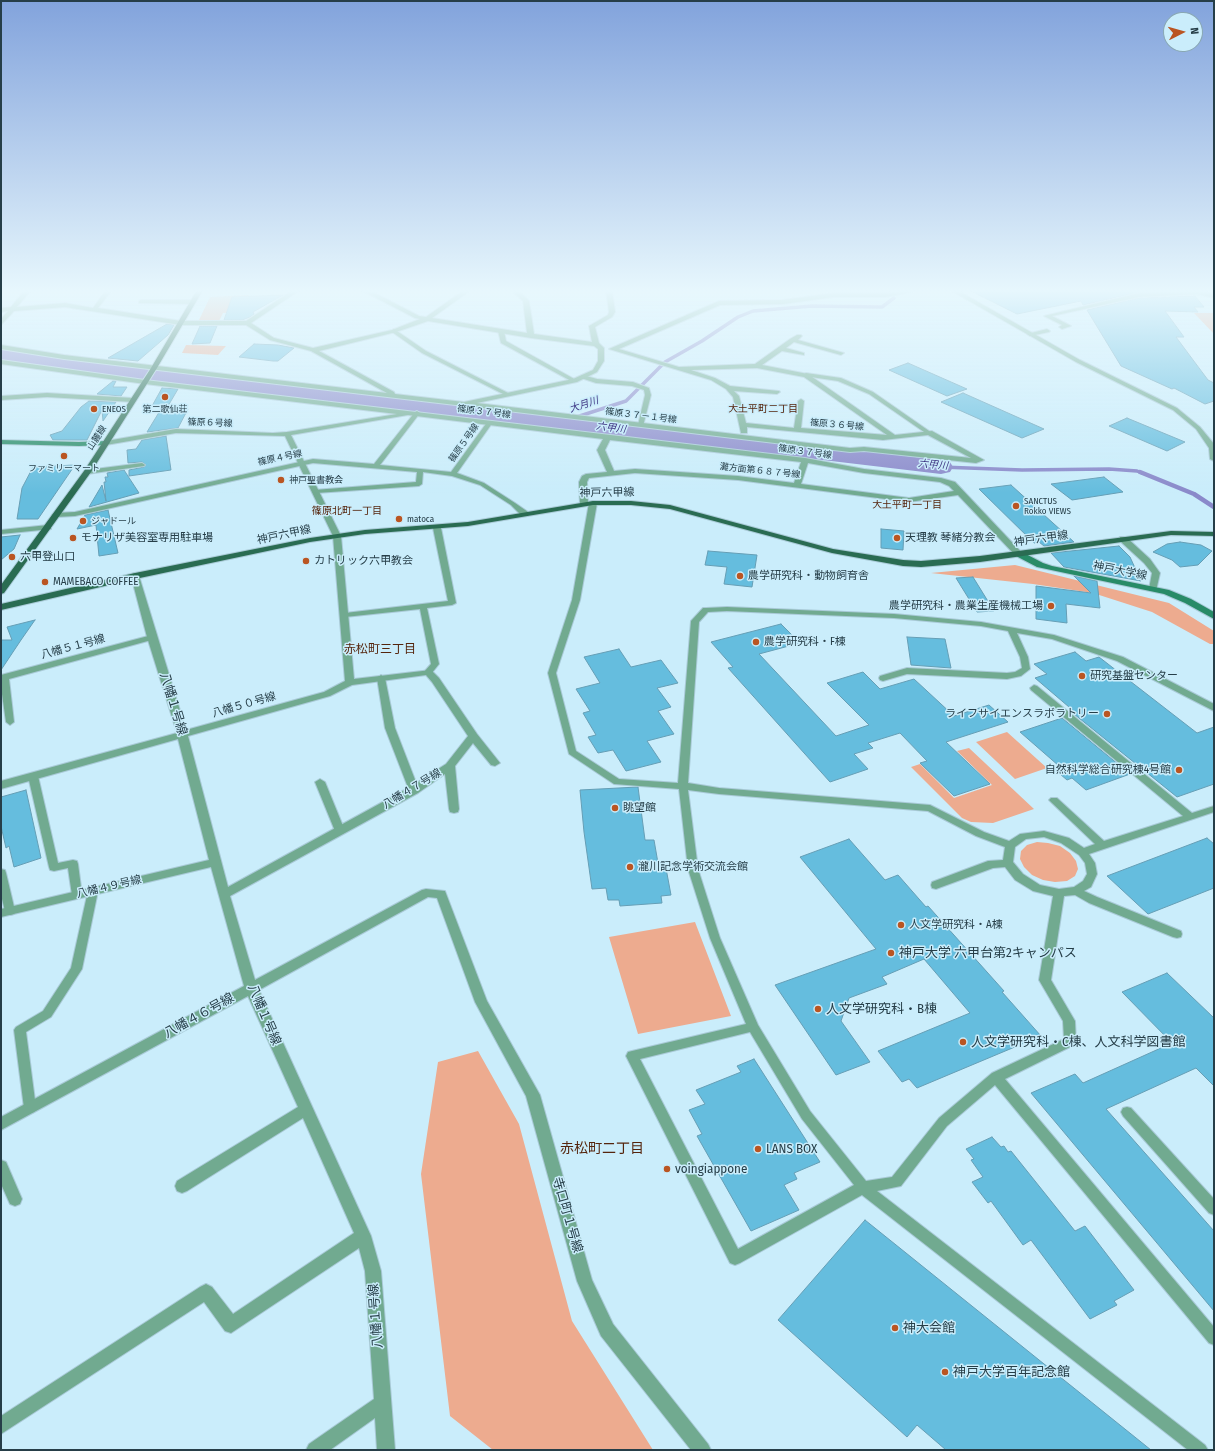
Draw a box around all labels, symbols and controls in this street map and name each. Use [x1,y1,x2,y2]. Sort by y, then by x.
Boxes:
north arrow [1163,12,1203,52]
text: N [1188,27,1201,35]
marker: 第二歌仙荘 [160,392,170,402]
water label: 大月川 [568,395,600,415]
street label: 篠原３７号線 [457,403,511,421]
district label: 大土平町二丁目 [728,403,798,415]
marker: ENEOS [89,404,99,414]
place label: ENEOS [102,404,126,414]
place label: 第二歌仙荘 [143,404,187,414]
street label: 篠原３７－１号線 [605,406,677,426]
street label: 篠原６号線 [187,417,233,429]
street label: 篠原３６号線 [810,417,864,433]
water label: 六甲川 [595,420,627,436]
street label: 篠原５号線 [447,421,481,465]
street label: 山麓線 [85,424,109,452]
street label: 篠原３７号線 [778,443,832,461]
street label: 篠原４号線 [257,448,303,468]
marker: ファミリーマート [59,451,69,461]
water label: 六甲川 [918,458,948,472]
street label: 灘方面第６８７号線 [719,461,801,481]
place label: ファミリーマート [28,463,100,473]
marker: 神戸聖書教会 [276,475,286,485]
place label: 神戸聖書教会 [289,475,343,485]
street label: 神戸六甲線 [579,486,635,500]
place label: SANCTUS Rokko VIEWS [1024,496,1071,517]
district label: 大土平町一丁目 [872,499,942,511]
marker: SANCTUS Rokko VIEWS [1011,501,1021,511]
district label: 篠原北町一丁目 [312,505,382,517]
marker: matoca [394,514,404,524]
place label: matoca [407,514,434,524]
marker: ジャドール [78,516,88,526]
place label: ジャドール [91,516,136,526]
street label: 神戸六甲線 [256,523,312,547]
street label: 神戸六甲線 [1013,529,1069,549]
place label: モナリザ美容室専用駐車場 [81,531,213,545]
place label: 天理教 琴緒分教会 [905,531,996,545]
marker: モナリザ美容室専用駐車場 [68,533,78,543]
marker: 天理教 琴緒分教会 [892,533,902,543]
place label: 六甲登山口 [20,550,75,564]
marker: 六甲登山口 [7,552,17,562]
place label: カトリック六甲教会 [314,554,413,568]
marker: カトリック六甲教会 [301,556,311,566]
street label: 神戸大学線 [1092,559,1148,583]
place label: 農学研究科・動物飼育舎 [748,569,869,583]
marker: 農学研究科・動物飼育舎 [735,571,745,581]
place label: MAMEBACO COFFEE [53,575,138,589]
marker: MAMEBACO COFFEE [40,577,50,587]
place label: 農学研究科・農業生産機械工場 [889,599,1043,613]
marker: 農学研究科・農業生産機械工場 [1046,601,1056,611]
street label: 八幡５１号線 [39,632,107,662]
place label: 農学研究科・F棟 [764,635,846,649]
marker: 農学研究科・F棟 [751,637,761,647]
district label: 赤松町三丁目 [344,643,416,657]
place label: 研究基盤センター [1090,669,1178,683]
street label: 八幡１号線 [156,671,190,737]
marker: 研究基盤センター [1077,671,1087,681]
street label: 八幡５０号線 [210,690,278,720]
place label: ライフサイエンスラボラトリー [945,707,1099,721]
marker: ライフサイエンスラボラトリー [1102,709,1112,719]
place label: 自然科学総合研究棟4号館 [1045,763,1171,777]
marker: 自然科学総合研究棟4号館 [1174,765,1184,775]
street label: 八幡４７号線 [380,766,444,812]
place label: 眺望館 [623,801,656,815]
marker: 眺望館 [610,803,620,813]
place label: 瀧川記念学術交流会館 [638,860,748,874]
marker: 瀧川記念学術交流会館 [625,862,635,872]
street label: 八幡４９号線 [75,873,143,901]
place label: 人文学研究科・A棟 [909,918,1003,932]
marker: 人文学研究科・A棟 [896,920,906,930]
place label: 神戸大学 六甲台第2キャンパス [899,945,1077,961]
marker: 神戸大学 六甲台第2キャンパス [886,948,896,958]
street label: 八幡１号線 [244,982,284,1048]
street label: 八幡４６号線 [161,990,237,1042]
place label: 人文学研究科・B棟 [826,1001,937,1017]
marker: 人文学研究科・B棟 [813,1004,823,1014]
place label: 人文学研究科・C棟、人文科学図書館 [971,1034,1186,1050]
marker: 人文学研究科・C棟、人文科学図書館 [958,1037,968,1047]
district label: 赤松町二丁目 [560,1141,644,1157]
place label: LANS BOX [766,1141,817,1157]
marker: LANS BOX [753,1144,763,1154]
place label: voingiappone [675,1161,747,1177]
marker: voingiappone [662,1164,672,1174]
street label: 寺口町１号線 [549,1175,585,1255]
street label: 八幡１号線 [366,1283,386,1349]
place label: 神大会館 [903,1320,955,1336]
marker: 神大会館 [890,1323,900,1333]
place label: 神戸大学百年記念館 [953,1364,1070,1380]
marker: 神戸大学百年記念館 [940,1367,950,1377]

